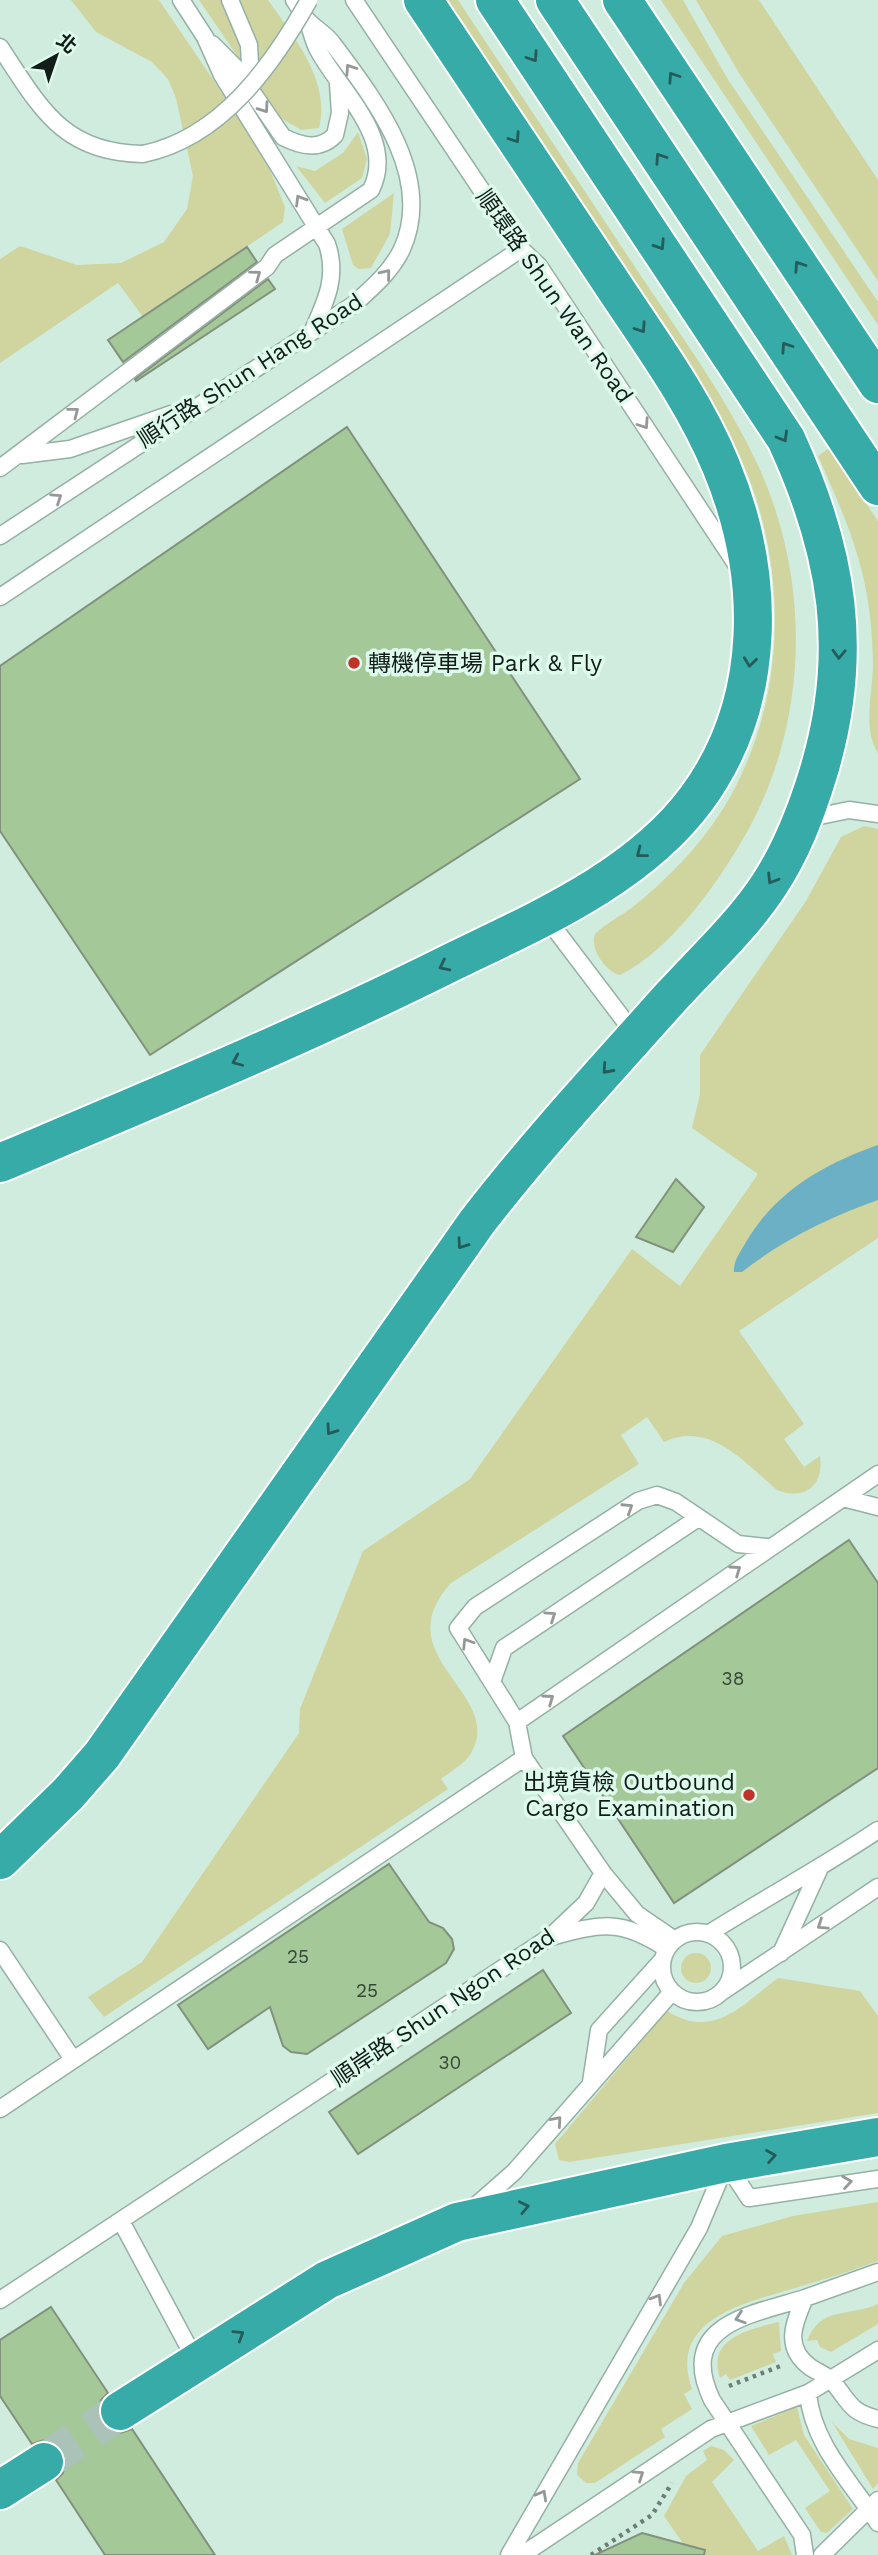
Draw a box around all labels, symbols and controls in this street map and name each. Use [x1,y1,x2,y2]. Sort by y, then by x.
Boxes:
north arrow [21,21,91,91]
text: 北 [52,28,81,58]
one-way arrow [525,49,538,62]
one-way arrow [345,63,358,76]
one-way arrow [669,72,682,85]
one-way arrow [256,100,268,113]
one-way arrow [507,131,520,144]
one-way arrow [656,153,668,166]
street label: 順環路 Shun Wan Road [471,185,638,408]
one-way arrow [295,195,308,208]
one-way arrow [652,238,665,251]
one-way arrow [795,261,808,274]
one-way arrow [377,269,390,281]
one-way arrow [248,271,260,284]
street label: 順行路 Shun Hang Road [133,288,368,453]
one-way arrow [633,320,645,333]
one-way arrow [782,342,794,355]
one-way arrow [66,408,78,421]
one-way arrow [636,417,649,430]
one-way arrow [775,429,788,442]
one-way arrow [49,494,62,506]
one-way arrow [831,649,846,660]
place label: 轉機停車場 Park & Fly [368,650,602,677]
marker: 轉機停車場 Park & Fly [346,655,362,671]
one-way arrow [743,656,758,668]
one-way arrow [636,845,648,858]
one-way arrow [768,871,781,884]
one-way arrow [439,958,451,972]
one-way arrow [232,1053,244,1067]
one-way arrow [602,1061,615,1074]
one-way arrow [458,1236,470,1249]
one-way arrow [327,1422,339,1435]
one-way arrow [620,1504,633,1516]
one-way arrow [728,1566,741,1578]
one-way arrow [544,1611,557,1624]
one-way arrow [463,1638,476,1651]
house number: 38 [722,1667,744,1690]
one-way arrow [541,1695,554,1707]
place label: 出境貨檢 Outbound Cargo Examination [523,1769,735,1822]
marker: 出境貨檢 Outbound Cargo Examination [741,1787,757,1803]
one-way arrow [817,1917,830,1930]
street label: 順岸路 Shun Ngon Road [327,1923,560,2092]
house number: 25 [287,1945,309,1968]
house number: 25 [356,1979,378,2002]
house number: 30 [439,2051,461,2074]
one-way arrow [549,2117,561,2130]
one-way arrow [765,2149,777,2164]
one-way arrow [841,2175,853,2190]
one-way arrow [518,2201,530,2216]
one-way arrow [649,2294,662,2307]
one-way arrow [735,2310,747,2325]
one-way arrow [232,2330,245,2343]
one-way arrow [631,2471,644,2483]
one-way arrow [534,2490,547,2502]

